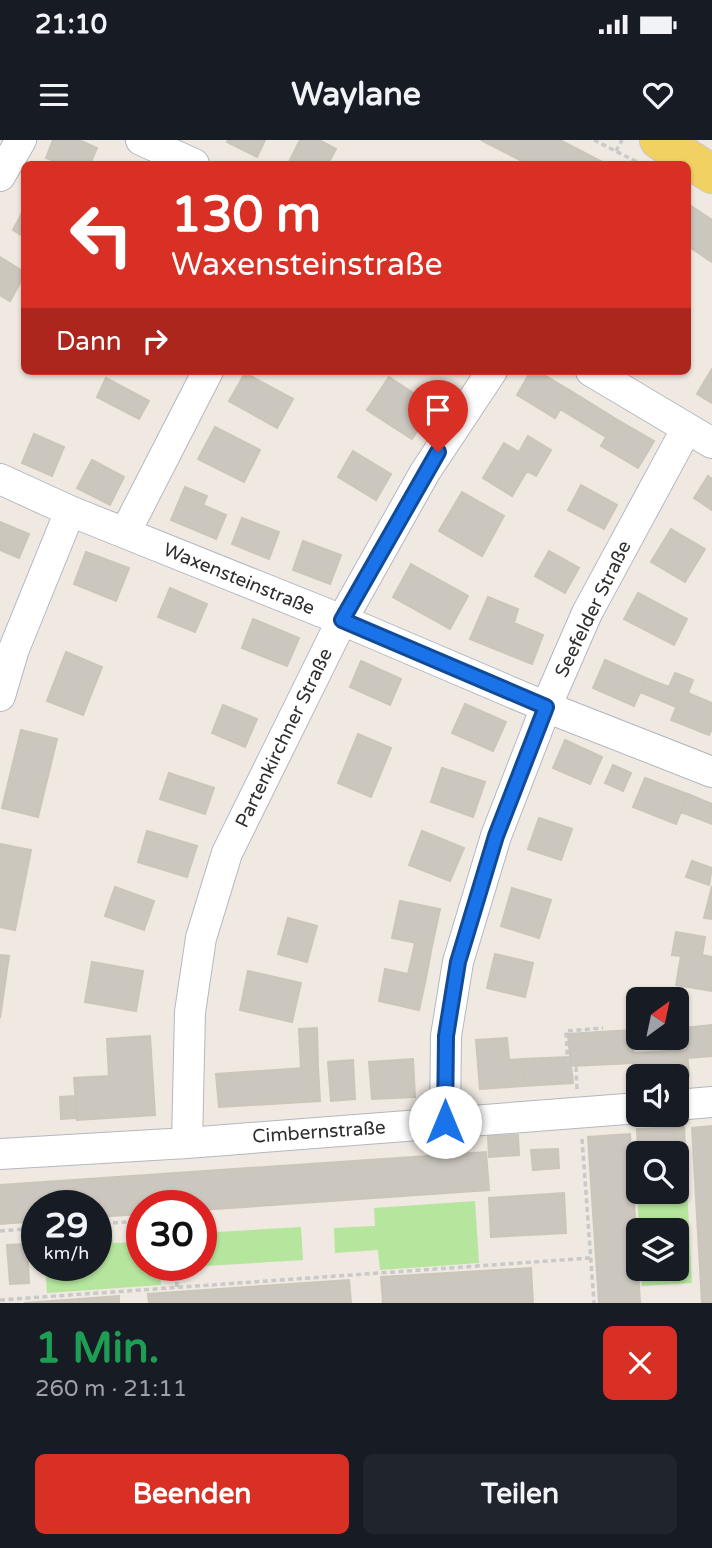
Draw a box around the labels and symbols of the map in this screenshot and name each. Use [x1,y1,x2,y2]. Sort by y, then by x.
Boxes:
pin [408,380,468,452]
street label: Seefelder Straße [550,537,636,681]
street label: Waxensteinstraße [160,539,318,619]
street label: Partenkirchner Straße [231,645,337,831]
north arrow [626,987,690,1050]
position arrow [408,1085,482,1159]
street label: Cimbernstraße [252,1116,386,1148]
speed limit sign: 30 [126,1190,217,1281]

